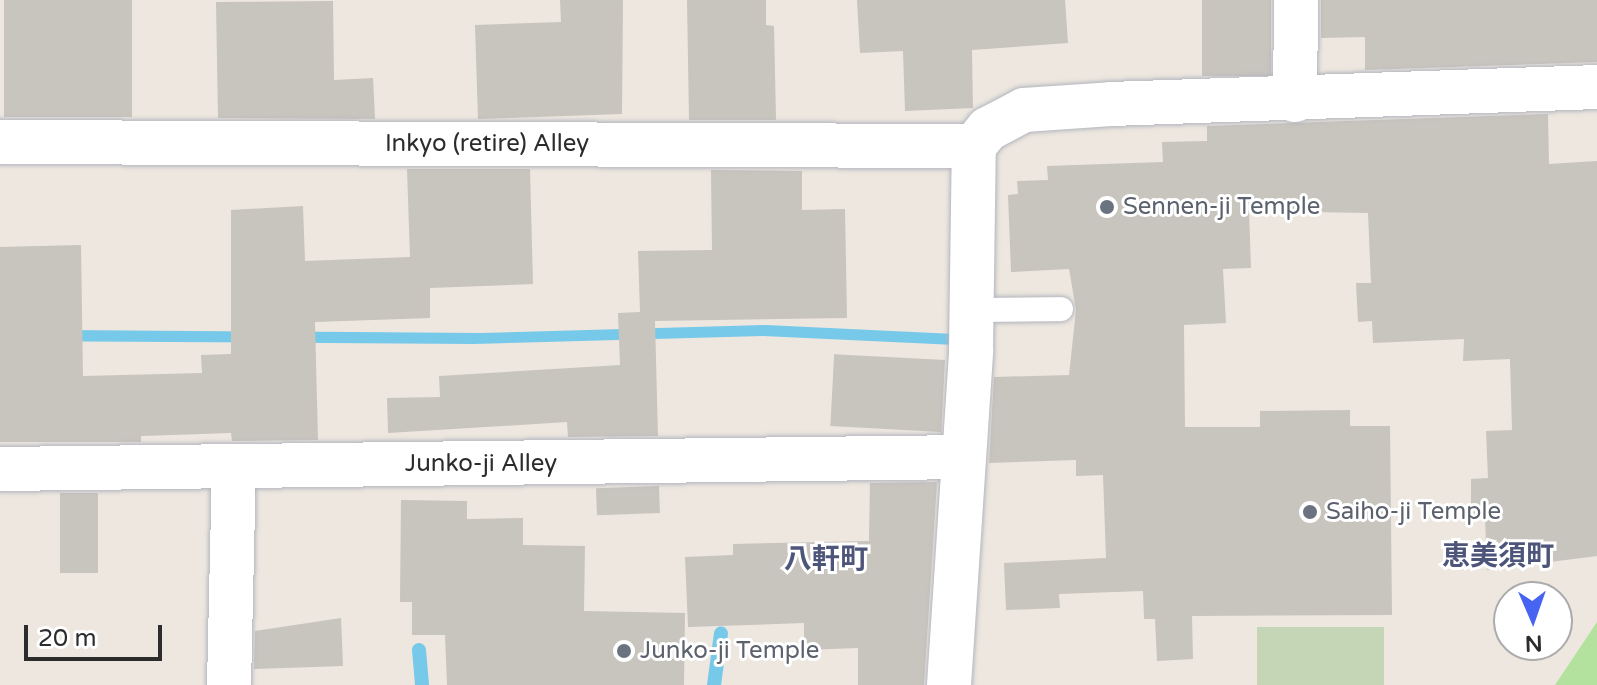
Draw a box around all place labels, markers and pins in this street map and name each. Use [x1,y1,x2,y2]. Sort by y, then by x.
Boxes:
place label: Sennen-ji Temple [1123,193,1320,221]
marker: Sennen-ji Temple [1098,198,1116,216]
place label: Saiho-ji Temple [1326,498,1501,526]
marker: Saiho-ji Temple [1301,503,1319,521]
place label: Junko-ji Temple [640,637,819,665]
marker: Junko-ji Temple [615,642,633,660]

